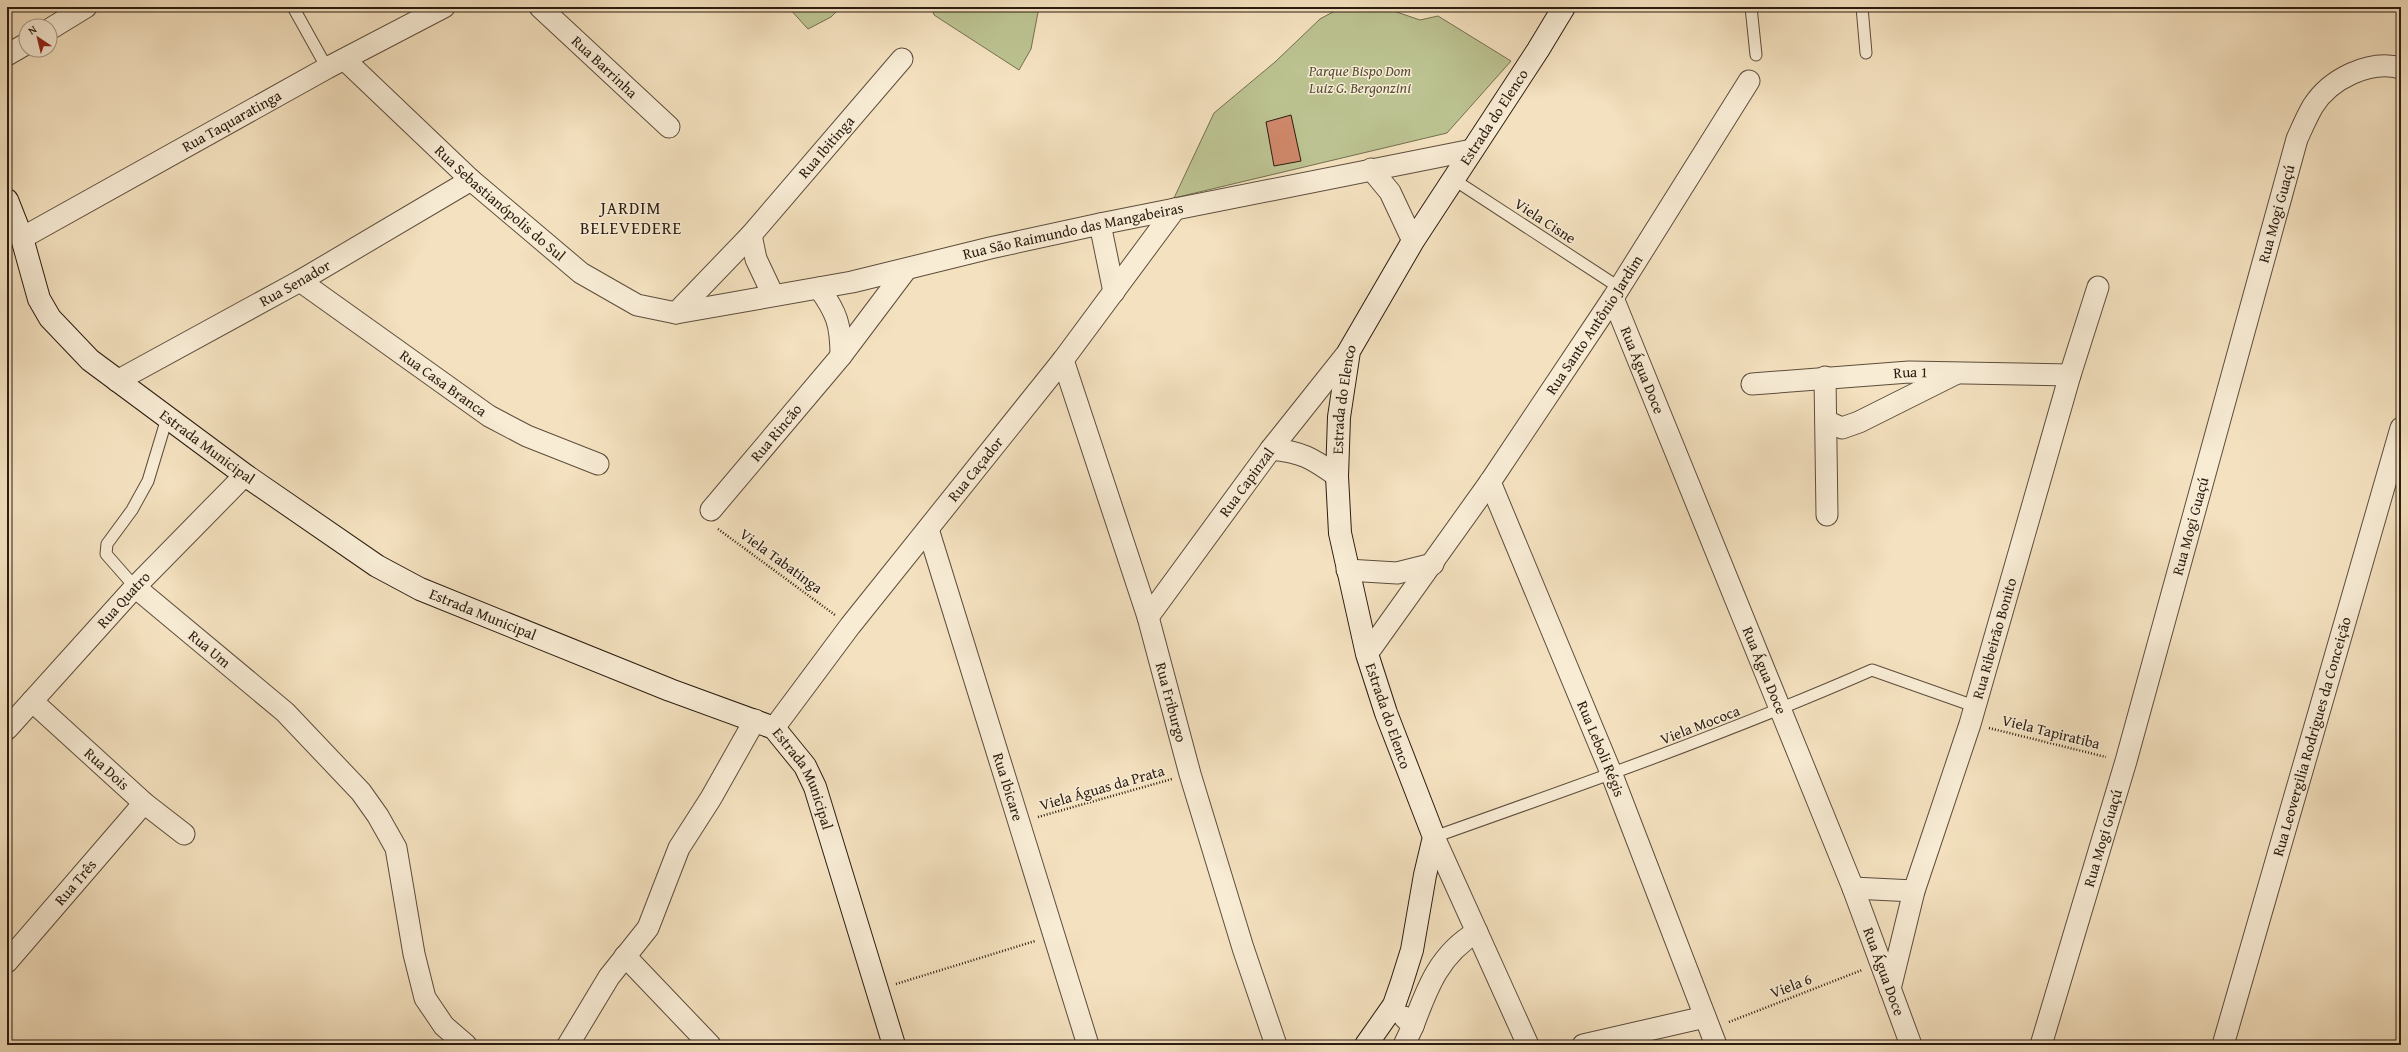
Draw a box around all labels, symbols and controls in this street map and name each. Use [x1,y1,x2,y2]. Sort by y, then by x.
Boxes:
north arrow [18,18,58,58]
text: N [25,21,40,38]
street label: Rua Barrinha [567,31,642,103]
park label: Parque Bispo Dom Luiz G. Bergonzini [1308,60,1411,98]
street label: Estrada do Elenco [1454,64,1533,169]
street label: Rua Taquaratinga [178,85,285,157]
street label: Rua Ibitinga [793,111,859,183]
street label: Rua Sebastianópolis do Sul [430,140,570,266]
street label: Rua Mogi Guaçú [2252,161,2300,265]
street label: Viela Cisne [1510,193,1580,248]
district label: JARDIM BELEVEDERE [580,195,682,240]
street label: Rua São Raimundo das Mangabeiras [960,197,1185,264]
street label: Rua Santo Antônio Jardim [1540,250,1648,398]
street label: Rua Senador [255,254,334,311]
street label: Rua Água Doce [1616,323,1670,417]
street label: Estrada do Elenco [1327,339,1361,455]
street label: Rua Casa Branca [396,345,491,421]
street label: Rua 1 [1893,361,1928,383]
street label: Rua Rincão [745,399,807,466]
street label: Estrada Municipal [155,404,259,489]
street label: Rua Caçador [943,432,1008,506]
street label: Rua Capinzal [1214,443,1279,521]
street label: Rua Mogi Guaçú [2167,474,2214,577]
street label: Viela Tabatinga [736,523,827,598]
street label: Rua Quatro [92,566,155,633]
street label: Rua Ribeirão Bonito [1967,575,2021,701]
street label: Estrada Municipal [426,583,540,645]
street label: Rua Leovergilia Rodrigues da Conceição [2267,614,2356,859]
street label: Rua Água Doce [1738,623,1792,717]
street label: Rua Um [184,625,236,673]
street label: Rua Friburgo [1151,660,1192,745]
street label: Estrada do Elenco [1360,660,1417,772]
street label: Rua Leboli Régis [1572,697,1630,800]
street label: Viela Mococa [1657,700,1743,749]
street label: Viela Tapiratiba [2000,709,2102,754]
street label: Estrada Municipal [768,723,838,832]
street label: Rua Dois [80,743,134,795]
street label: Rua Ibicare [988,750,1029,824]
street label: Viela Águas da Prata [1037,760,1167,815]
street label: Rua Mogi Guaçú [2078,786,2127,889]
street label: Rua Três [49,854,101,910]
street label: Rua Água Doce [1858,924,1910,1019]
street label: Viela 6 [1767,968,1815,1003]

